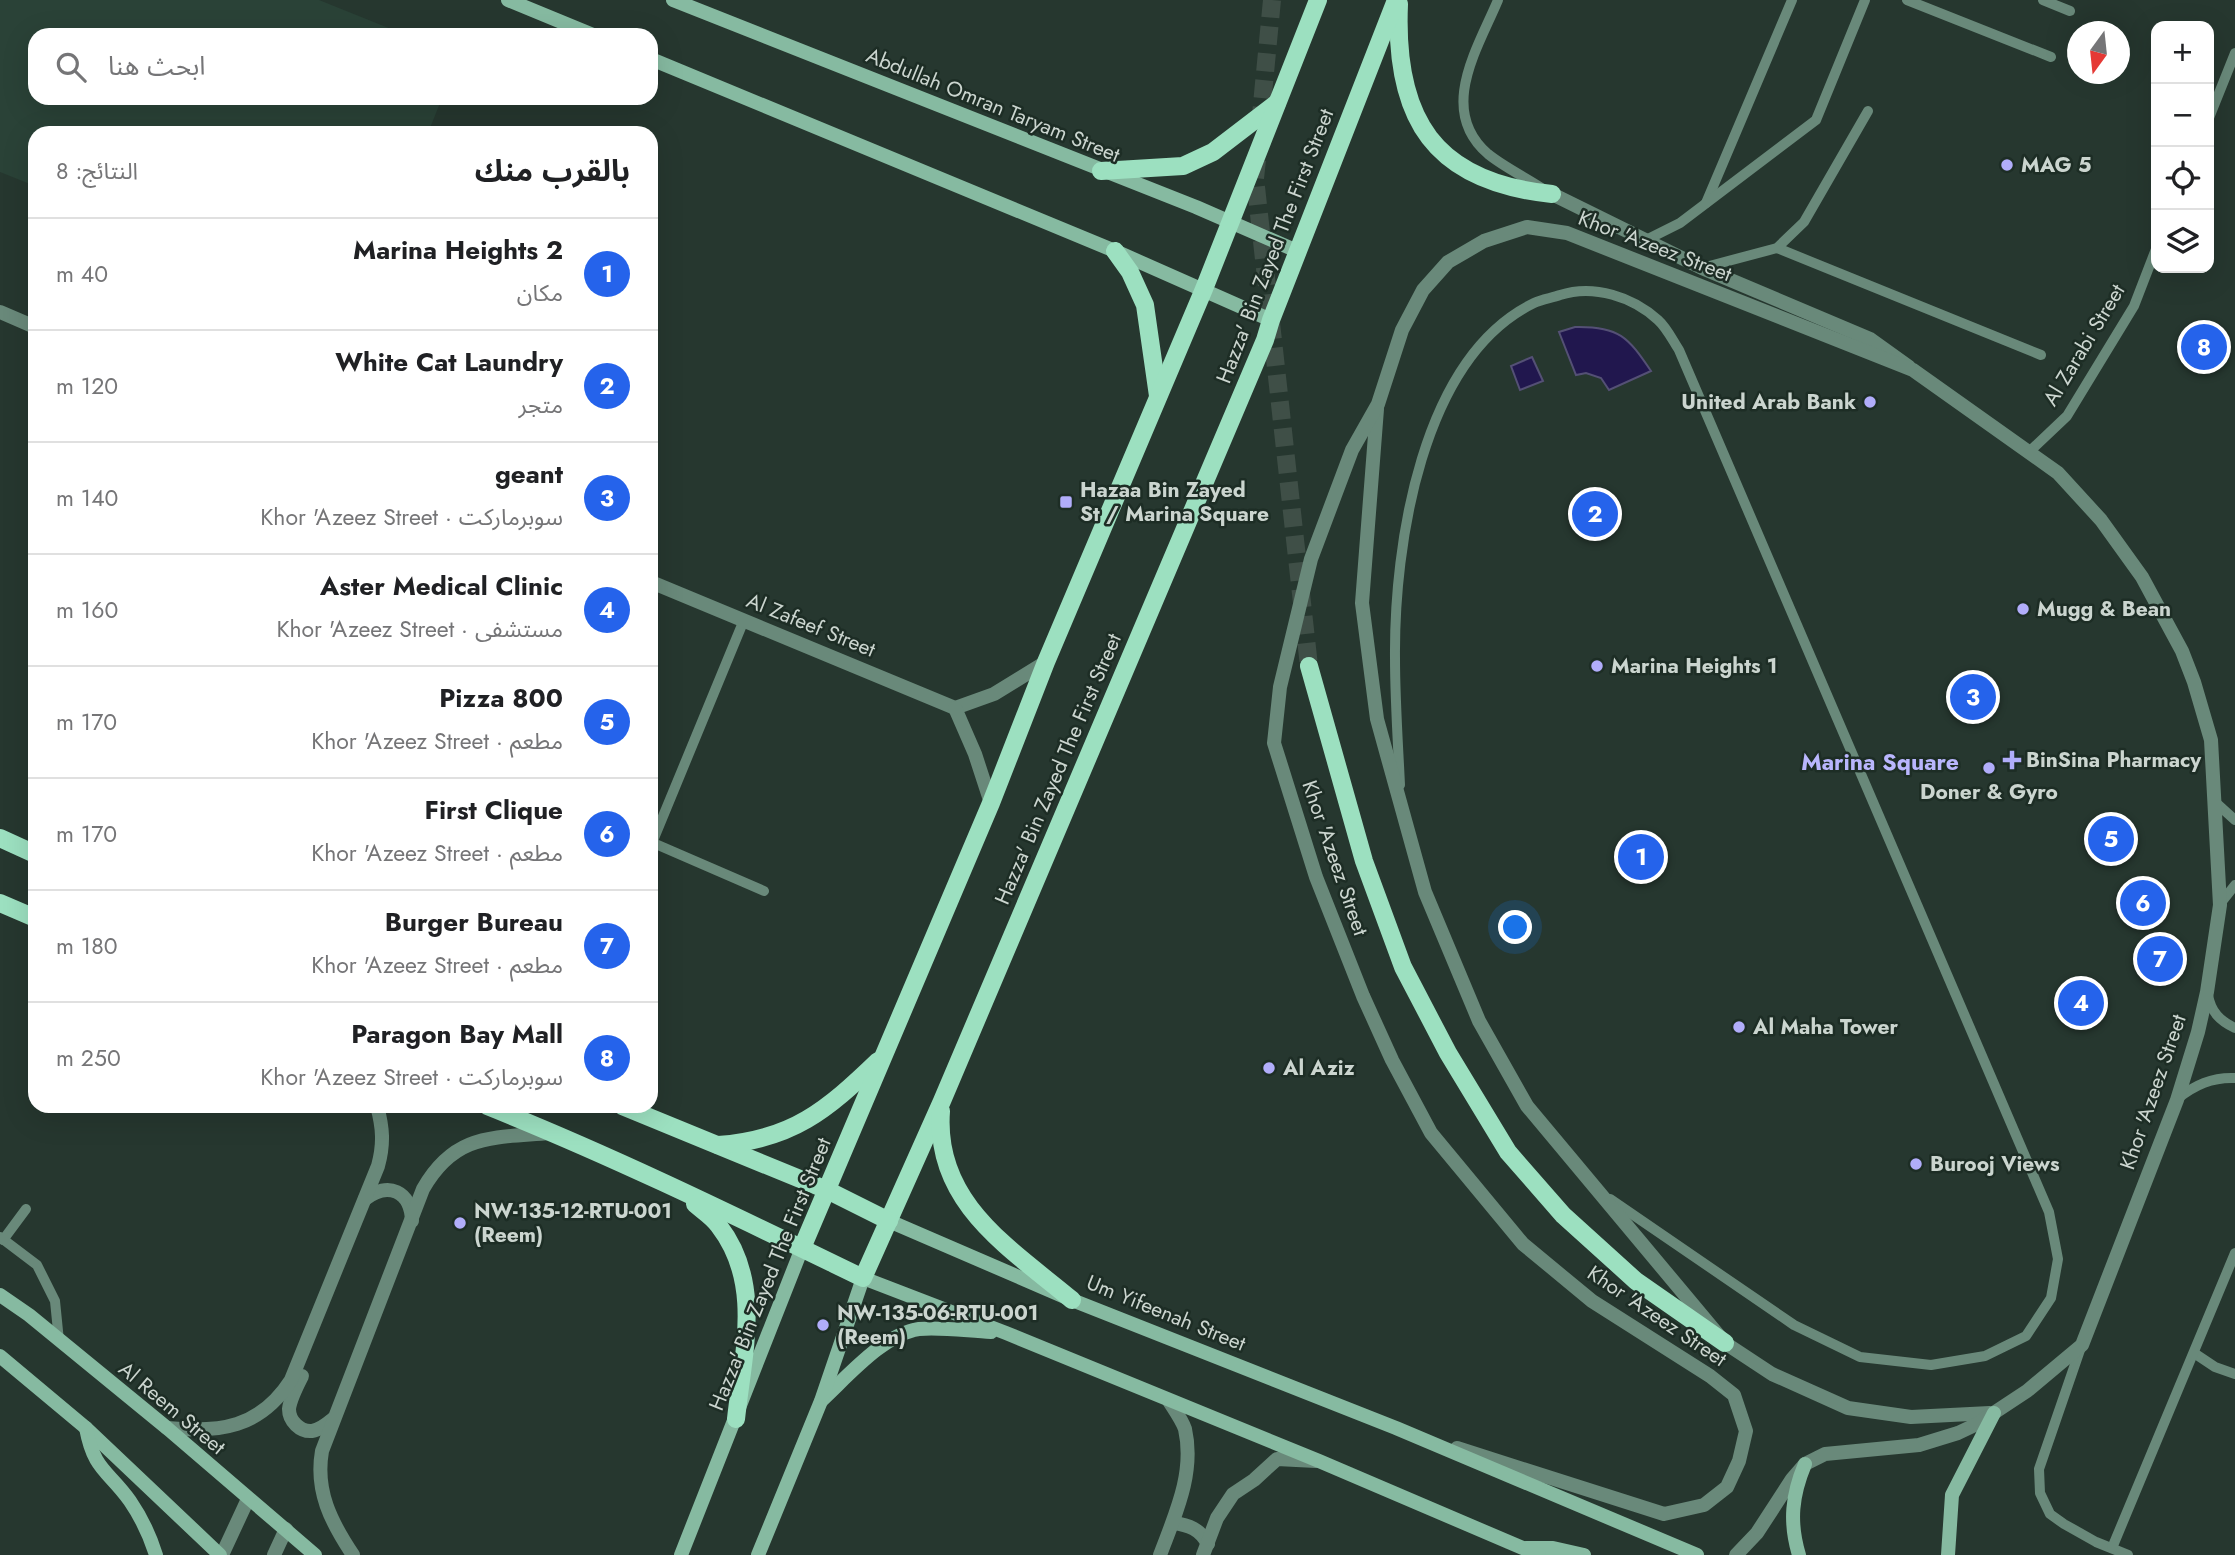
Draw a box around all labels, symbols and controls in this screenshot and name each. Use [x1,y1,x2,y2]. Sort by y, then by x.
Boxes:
north arrow [2067,21,2130,84]
map controls [2151,21,2214,273]
button: + [2151,21,2214,84]
search box [28,28,658,105]
street label: Abdullah Omran Taryam Street [862,40,1124,170]
text: ابحث هنا [108,47,205,85]
icon: search [52,48,90,86]
button: − [2151,84,2214,147]
street label: Hazza' Bin Zayed The First Street [1209,104,1341,388]
button: locate [2151,147,2214,210]
text: بالقرب منك [475,149,630,192]
place label: MAG 5 [2021,150,2091,180]
text: النتائج: 8 [56,154,138,188]
marker: MAG 5 [1999,157,2015,173]
street label: Khor 'Azeez Street [1574,203,1736,289]
button: layers [2151,210,2214,273]
text: Marina Heights 2 [353,231,563,269]
text: 40 m [56,257,108,291]
text: 1 [601,257,613,291]
text: مكان [517,276,563,310]
street label: Al Zarabi Street [2036,278,2132,412]
pin: 8 [2181,321,2227,373]
text: White Cat Laundry [335,343,563,381]
text: 120 m [56,369,118,403]
text: 2 [599,369,615,403]
place label: United Arab Bank [1681,387,1856,417]
text: متجر [519,388,563,422]
marker: United Arab Bank [1862,394,1878,410]
text: geant [495,455,563,493]
place label: Hazaa Bin Zayed St / Marina Square [1080,475,1269,529]
text: 140 m [56,481,118,515]
text: 3 [600,481,614,515]
pin: 2 [1572,488,1618,540]
marker: Hazaa Bin Zayed St / Marina Square [1058,494,1074,510]
text: سوبرماركت · Khor 'Azeez Street [260,500,563,534]
text: Aster Medical Clinic [320,567,563,605]
street label: Al Zafeef Street [742,586,880,664]
text: 160 m [56,593,118,627]
text: 4 [599,593,615,627]
place label: Mugg & Bean [2037,594,2171,624]
marker: Mugg & Bean [2015,601,2031,617]
text: مستشفى · Khor 'Azeez Street [276,612,563,646]
street label: Hazza' Bin Zayed The First Street [987,629,1129,909]
place label: Marina Heights 1 [1611,651,1778,681]
marker: Marina Heights 1 [1589,658,1605,674]
pin: 3 [1950,671,1996,723]
text: 800 Pizza [439,679,563,717]
text: 170 m [56,705,117,739]
text: 5 [600,705,614,739]
text: مطعم · Khor 'Azeez Street [311,724,563,758]
district label: Marina Square [1801,745,1959,779]
place label: BinSina Pharmacy [2026,745,2202,775]
marker: BinSina Pharmacy [2004,752,2020,768]
marker: Doner & Gyro [1981,760,1997,776]
street label: Khor 'Azeez Street [1294,776,1376,940]
place label: Doner & Gyro [1920,777,2058,807]
text: First Clique [425,791,563,829]
pin: 5 [2088,813,2134,865]
text: 170 m [56,817,117,851]
text: 6 [599,817,615,851]
pin: 1 [1618,831,1664,883]
text: مطعم · Khor 'Azeez Street [311,836,563,870]
pin: 6 [2120,877,2166,929]
text: Burger Bureau [385,903,563,941]
your location [1498,910,1532,944]
text: 180 m [56,929,118,963]
text: 7 [600,929,614,963]
pin: 7 [2137,933,2183,985]
text: مطعم · Khor 'Azeez Street [311,948,563,982]
pin: 4 [2058,977,2104,1029]
street label: Khor 'Azeez Street [2112,1010,2194,1174]
place label: Al Maha Tower [1752,1012,1898,1042]
text: Paragon Bay Mall [351,1015,563,1053]
marker: Al Maha Tower [1731,1019,1747,1035]
text: 250 m [56,1041,121,1075]
text: 8 [600,1041,614,1075]
place label: Al Aziz [1282,1053,1355,1083]
text: سوبرماركت · Khor 'Azeez Street [260,1060,563,1094]
marker: Al Aziz [1261,1060,1277,1076]
street label: Hazza' Bin Zayed The First Street [701,1133,839,1415]
place label: Burooj Views [1930,1149,2060,1179]
marker: Burooj Views [1908,1156,1924,1172]
place label: NW-135-12-RTU-001 (Reem) [474,1196,672,1250]
marker: NW-135-12-RTU-001 (Reem) [452,1215,468,1231]
street label: Khor 'Azeez Street [1581,1258,1733,1374]
street label: Um Yifeenah Street [1082,1267,1250,1359]
place label: NW-135-06-RTU-001 (Reem) [837,1298,1039,1352]
marker: NW-135-06-RTU-001 (Reem) [815,1317,831,1333]
street label: Al Reem Street [112,1354,232,1462]

